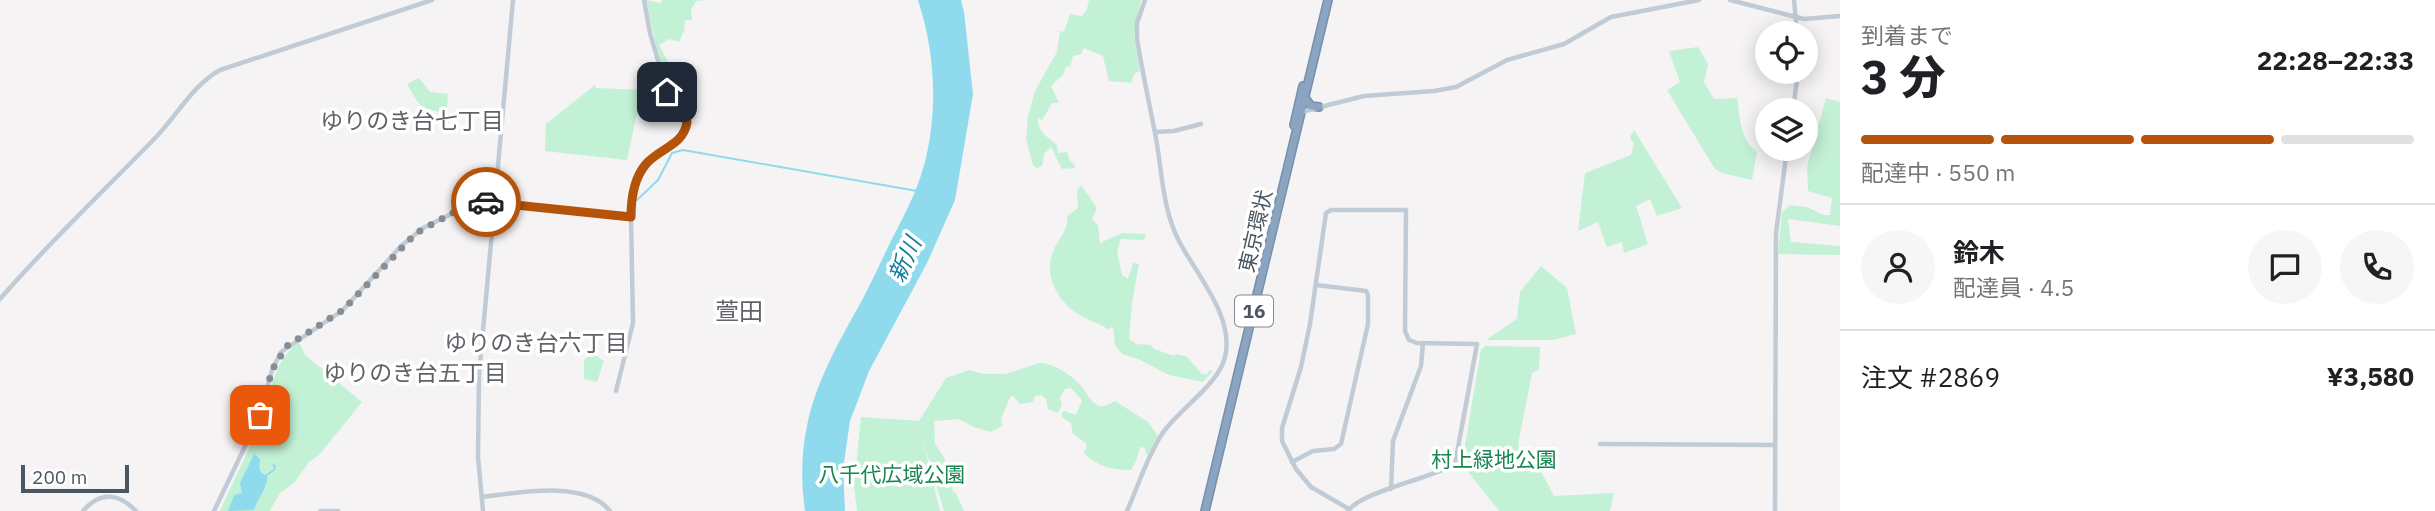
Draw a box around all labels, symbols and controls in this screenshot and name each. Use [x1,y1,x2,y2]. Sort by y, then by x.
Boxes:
text: 到着まで [1861,20,1953,50]
map controls [1755,21,1818,161]
button: locate [1755,21,1818,84]
text: 22:28–22:33 [2257,43,2414,77]
text: 3 分 [1861,47,1945,107]
pin [637,62,697,122]
icon: home [648,73,686,111]
button: layers [1755,98,1818,161]
district label: ゆりのき台七丁目 [320,105,504,135]
text: 配達中 · 550 m [1861,157,2015,187]
courier [451,167,521,237]
icon: car [467,183,505,221]
street label: 東京環状 [1232,187,1278,275]
water label: 新川 [881,229,928,286]
button: person [1861,230,1935,304]
button: chat [2248,230,2322,304]
button: phone [2340,230,2414,304]
text: 鈴木 [1953,235,2005,269]
text: 配達員 · 4.5 [1953,272,2074,302]
district label: 萱田 [715,295,763,327]
road number: 16 [1235,296,1273,326]
district label: ゆりのき台六丁目 [444,327,628,357]
district label: ゆりのき台五丁目 [323,357,507,387]
text: ¥3,580 [2327,359,2414,393]
text: 注文 #2869 [1861,360,2000,394]
pin [230,385,290,445]
icon: bag [241,396,279,434]
park label: 村上緑地公園 [1431,445,1557,473]
park label: 八千代広域公園 [819,460,966,488]
scale bar [21,462,130,494]
text: 200 m [32,465,87,489]

